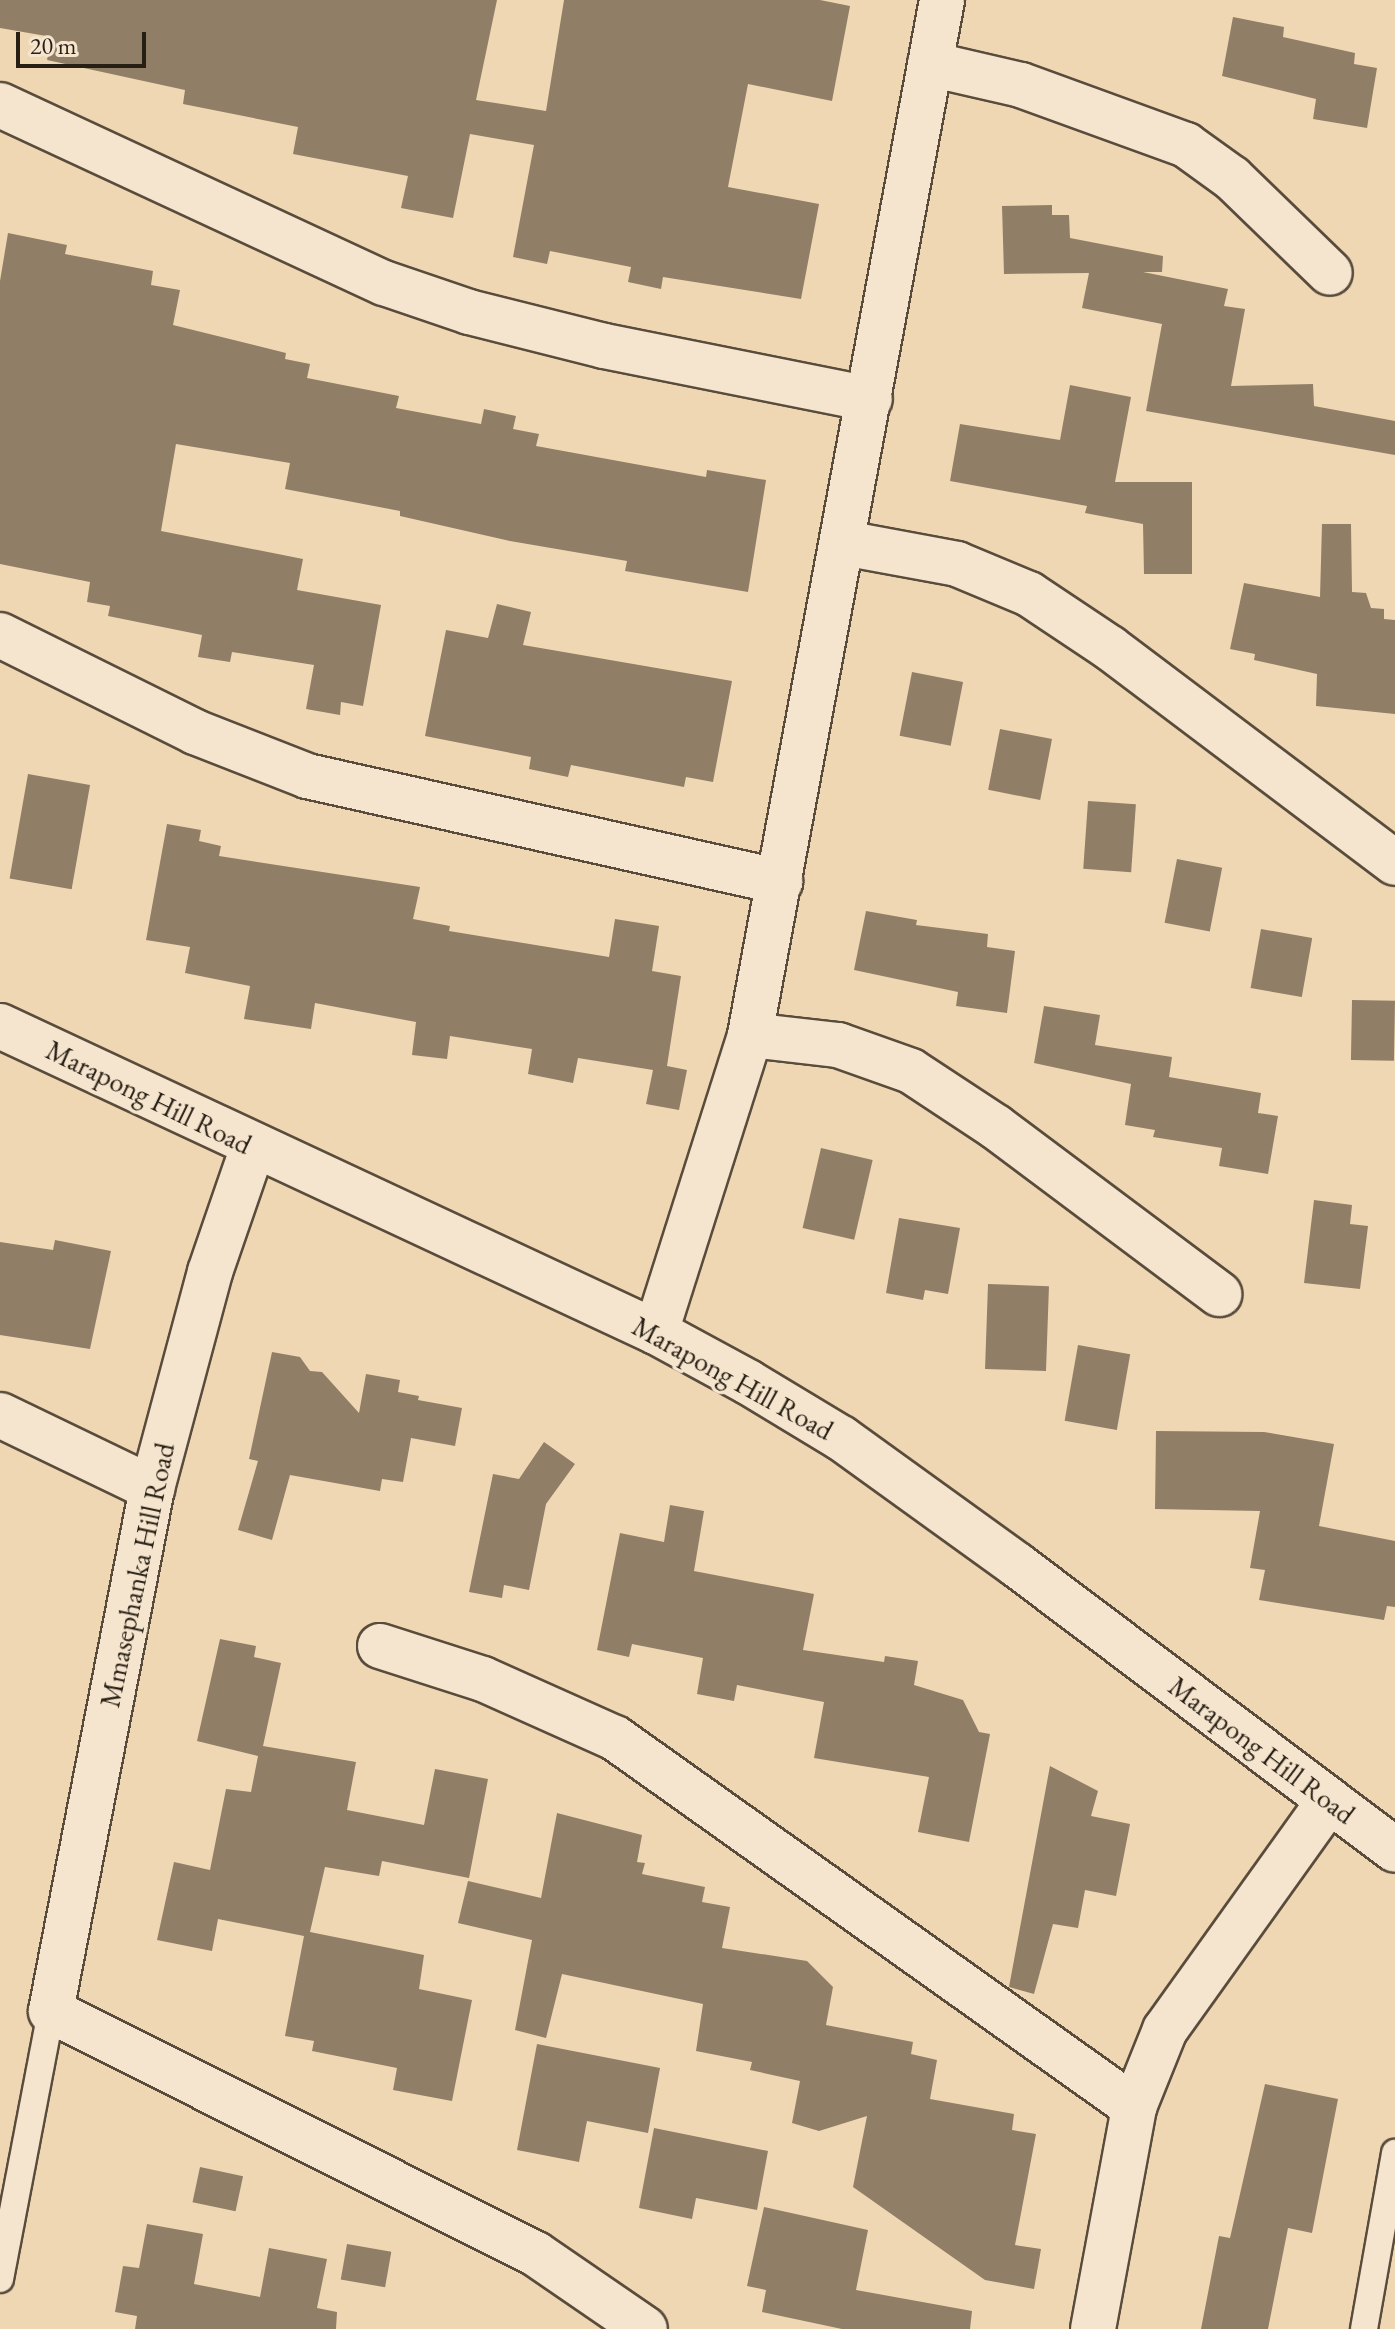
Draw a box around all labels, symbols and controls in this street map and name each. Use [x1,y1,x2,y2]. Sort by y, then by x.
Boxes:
scale bar [20,16,150,66]
text: 20 m [30,30,77,61]
street label: Marapong Hill Road [41,1033,257,1161]
street label: Marapong Hill Road [627,1309,839,1447]
street label: Mmasephanka Hill Road [93,1440,181,1710]
street label: Marapong Hill Road [1162,1669,1362,1831]

